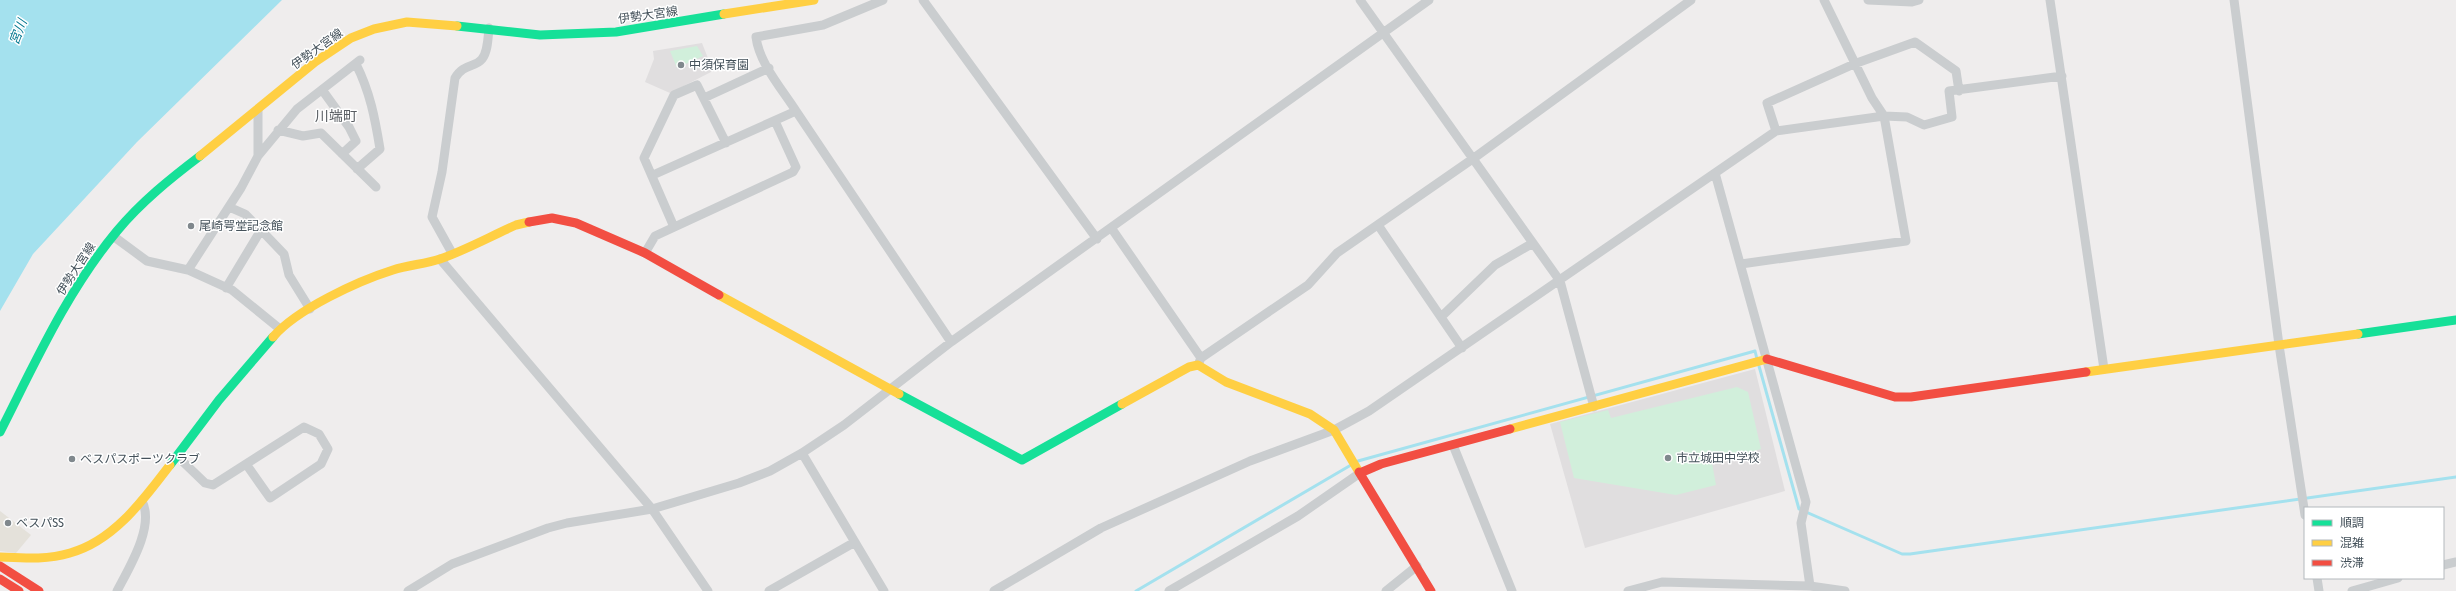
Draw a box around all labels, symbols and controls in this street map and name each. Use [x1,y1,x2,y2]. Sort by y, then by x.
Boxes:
street label: 伊勢大宮線 [617,4,679,26]
water label: 宮川 [6,15,30,47]
street label: 伊勢大宮線 [289,26,345,72]
place label: 中須保育園 [689,58,749,72]
marker: 中須保育園 [676,60,686,70]
district label: 川端町 [315,108,357,125]
place label: 尾崎咢堂記念館 [199,219,283,233]
marker: 尾崎咢堂記念館 [186,221,196,231]
street label: 伊勢大宮線 [54,240,98,298]
place label: 市立城田中学校 [1676,451,1760,465]
place label: ベスパスポーツクラブ [80,452,200,466]
marker: 市立城田中学校 [1663,453,1673,463]
marker: ベスパスポーツクラブ [67,454,77,464]
legend [2304,507,2444,579]
place label: ベスパSS [16,516,64,530]
text: 順調 [2340,516,2364,530]
marker: ベスパSS [3,518,13,528]
text: 混雑 [2340,536,2364,550]
text: 渋滞 [2340,556,2364,570]

